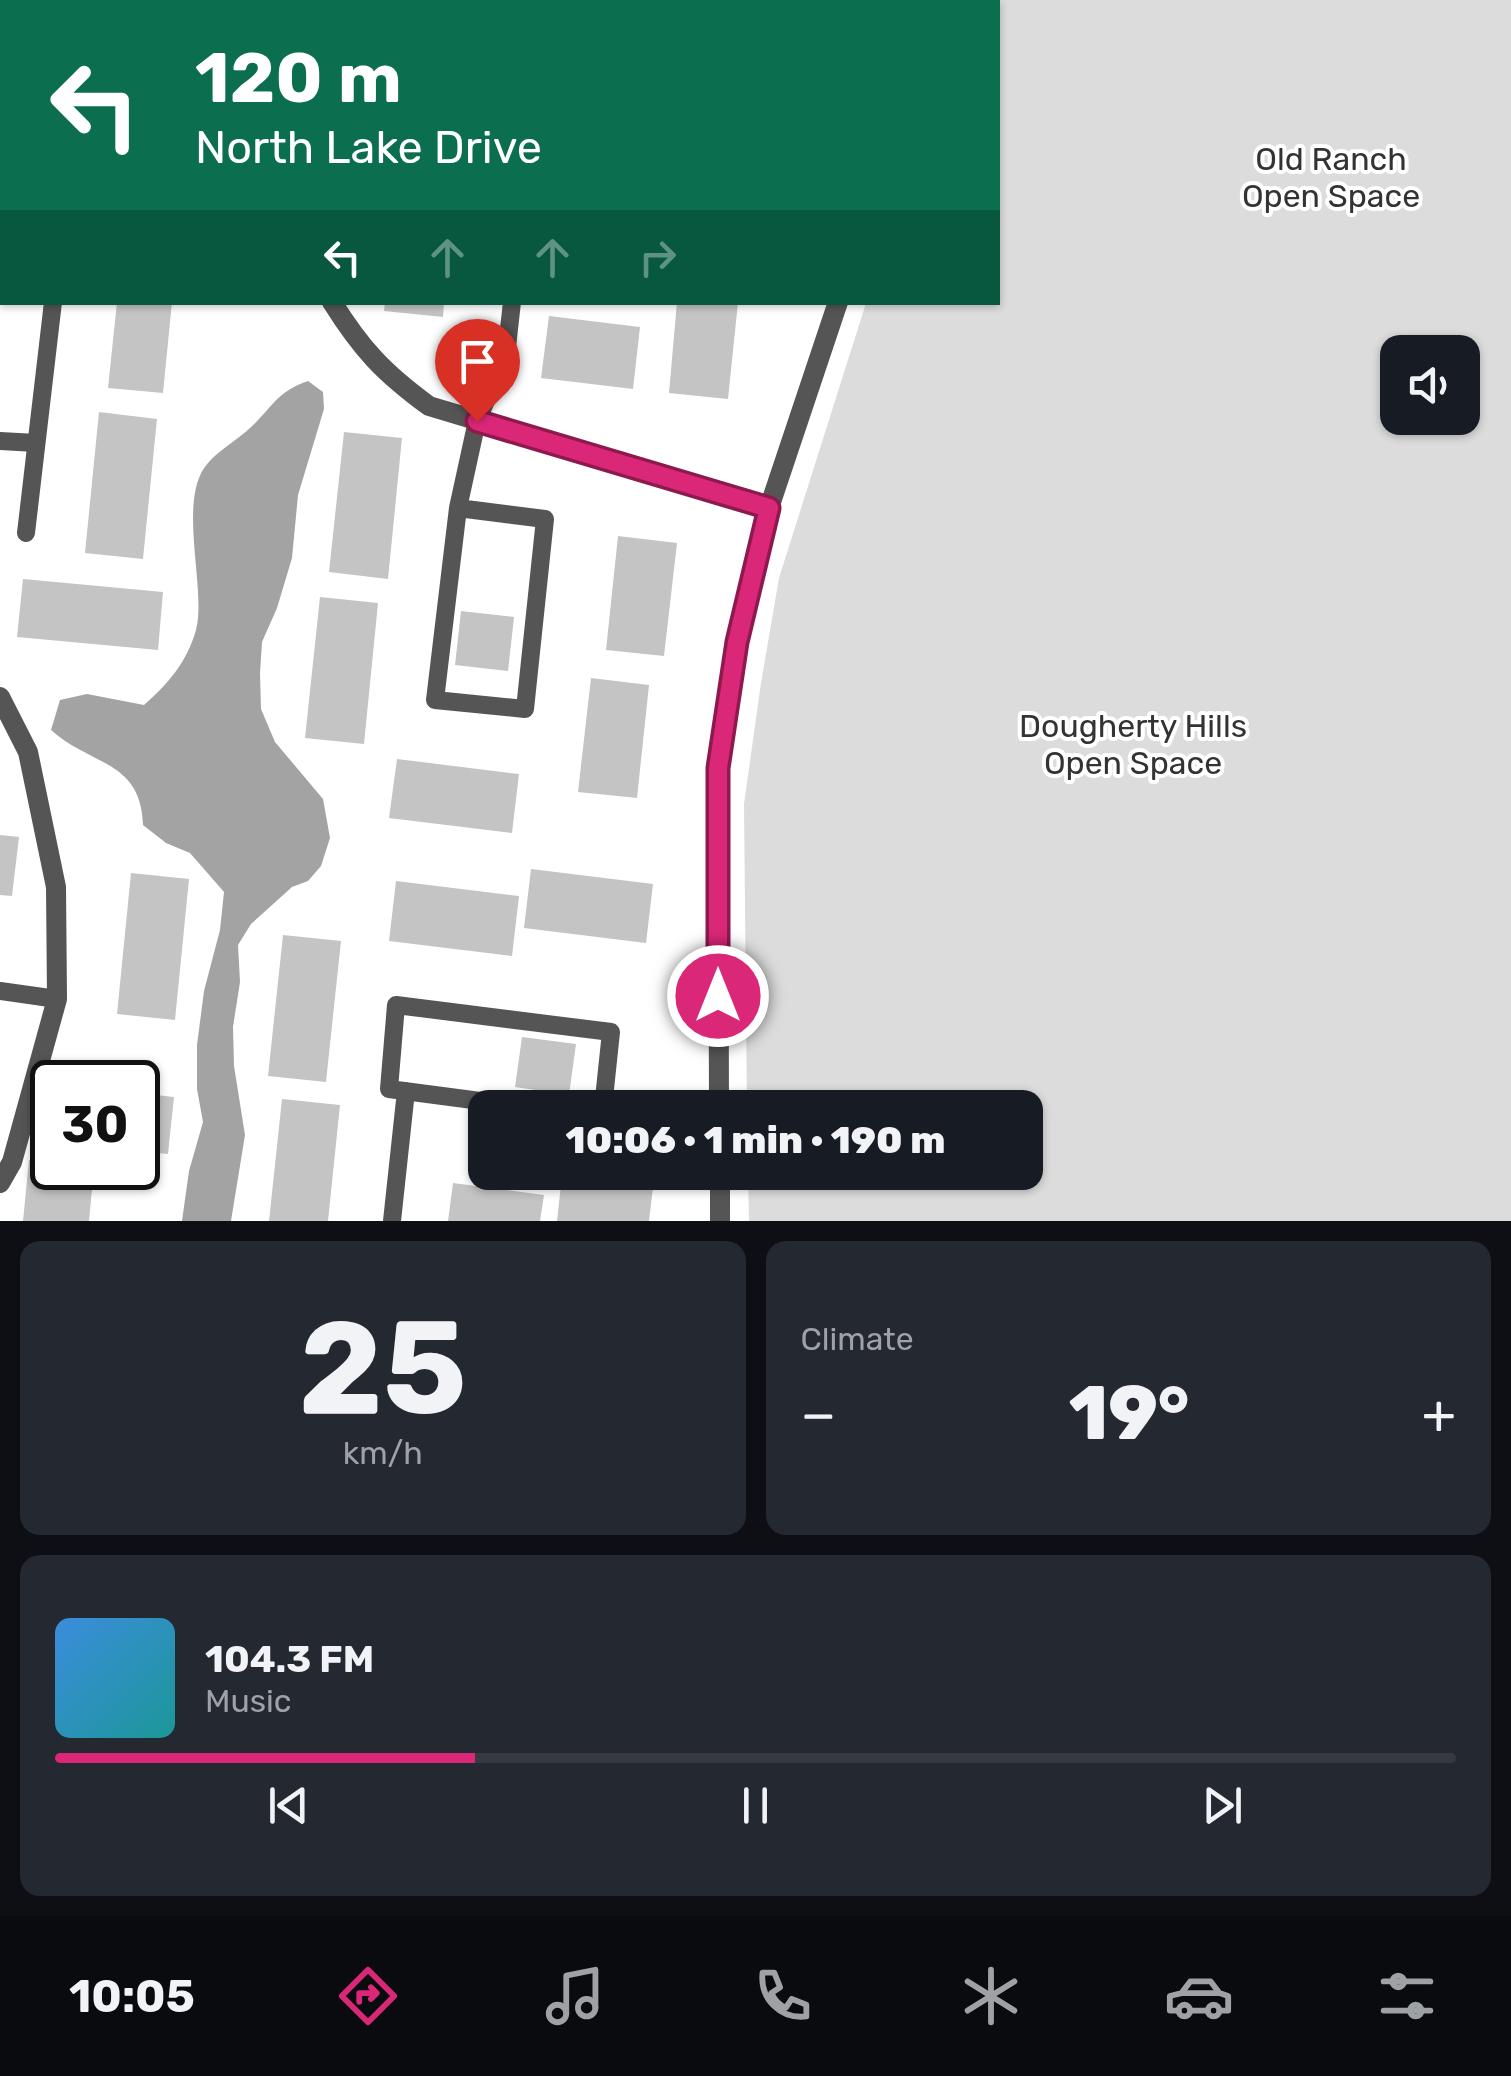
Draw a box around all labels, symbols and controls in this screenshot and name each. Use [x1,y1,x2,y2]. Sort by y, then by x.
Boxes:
text: 120 m [195,37,402,120]
icon: left [30,40,160,170]
text: North Lake Drive [195,121,542,174]
park label: Old Ranch Open Space [1242,140,1420,215]
icon: left [315,230,370,285]
icon: ahead [420,230,475,285]
icon: ahead [525,230,580,285]
icon: right [630,230,685,285]
pin [435,319,520,422]
icon: arrive [450,334,505,389]
map controls [1380,335,1480,435]
button: sound [1380,335,1480,435]
park label: Dougherty Hills Open Space [1019,707,1247,782]
position arrow [666,944,770,1048]
speed limit sign: 30 [30,1060,160,1190]
text: 10:06 · 1 min · 190 m [566,1117,945,1163]
text: 25 [299,1291,467,1446]
text: Climate [801,1320,914,1358]
text: 19° [1069,1369,1189,1458]
text: − [801,1382,836,1447]
text: + [1422,1382,1456,1447]
text: km/h [343,1434,423,1472]
text: 104.3 FM [205,1636,374,1682]
text: Music [205,1682,291,1720]
icon: previous [261,1778,316,1833]
icon: pause [728,1778,783,1833]
icon: next [1195,1778,1250,1833]
icon: directions [333,1961,403,2031]
icon: music [540,1961,610,2031]
icon: phone [748,1961,818,2031]
icon: climate [956,1961,1026,2031]
icon: car [1164,1961,1234,2031]
icon: filters [1372,1961,1442,2031]
text: 10:05 [69,1970,195,2023]

